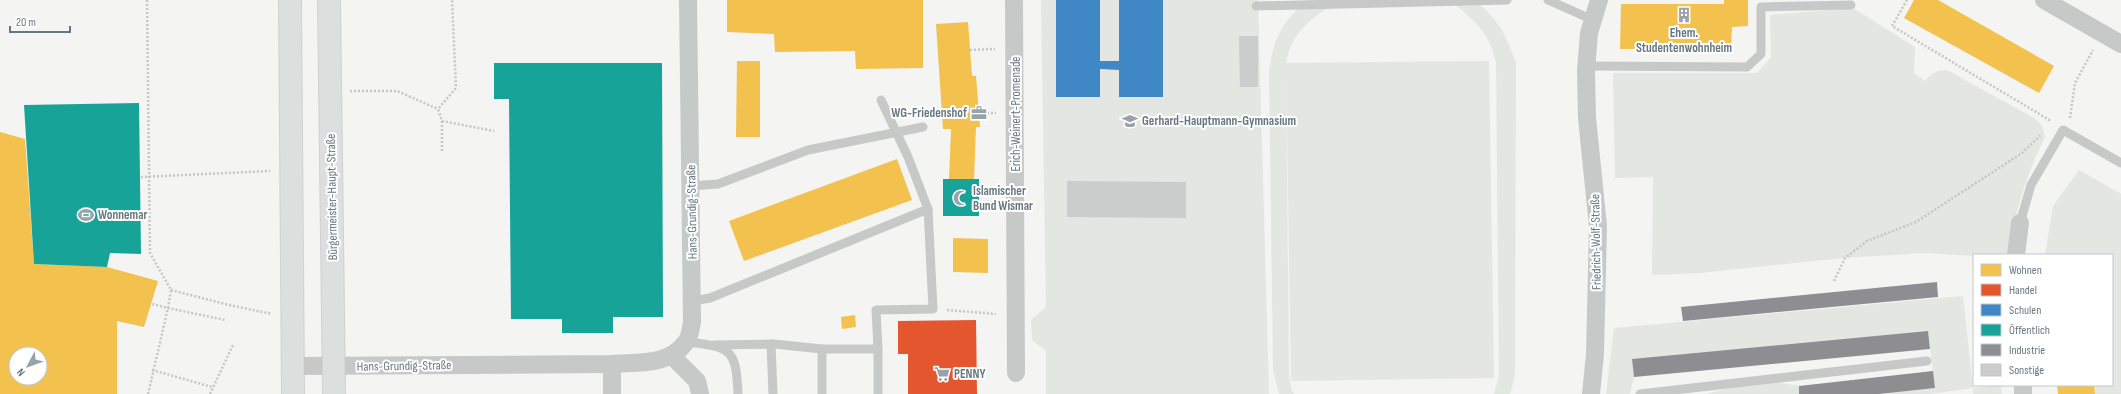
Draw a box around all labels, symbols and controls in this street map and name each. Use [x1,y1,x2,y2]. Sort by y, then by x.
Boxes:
building icon: Ehem. Studentenwohnheim [1675,6,1693,24]
scale bar [10,8,70,34]
text: 20 m [16,15,36,30]
place label: Ehem. Studentenwohnheim [1636,25,1732,56]
street label: Erich-Weinert-Promenade [1008,56,1024,172]
office icon: WG-Friedenshof [970,104,988,122]
place label: WG-Friedenshof [891,105,968,121]
school or university icon: Gerhard-Hauptmann-Gymnasium [1121,112,1139,130]
place label: Gerhard-Hauptmann-Gymnasium [1142,113,1296,129]
street label: Bürgermeister-Haupt-Straße [323,134,341,260]
street label: Hans-Grundig-Straße [683,165,701,259]
place label: Islamischer Bund Wismar [973,183,1033,214]
mosque icon: Islamischer Bund Wismar [952,189,970,207]
street label: Friedrich-Wolf-Straße [1587,194,1605,290]
sports icon: Wonnemar [77,206,95,224]
place label: Wonnemar [98,207,148,223]
legend [1973,254,2113,386]
text: Wohnen [2009,263,2042,278]
text: Handel [2009,283,2037,298]
text: Schulen [2009,303,2041,318]
text: Öffentlich [2009,323,2050,338]
text: Industrie [2009,343,2045,358]
north arrow [8,346,48,386]
street label: Hans-Grundig-Straße [357,357,451,375]
text: Sonstige [2009,363,2044,378]
supermarket icon: PENNY [933,365,951,383]
text: N [14,366,28,379]
place label: PENNY [954,366,985,382]

